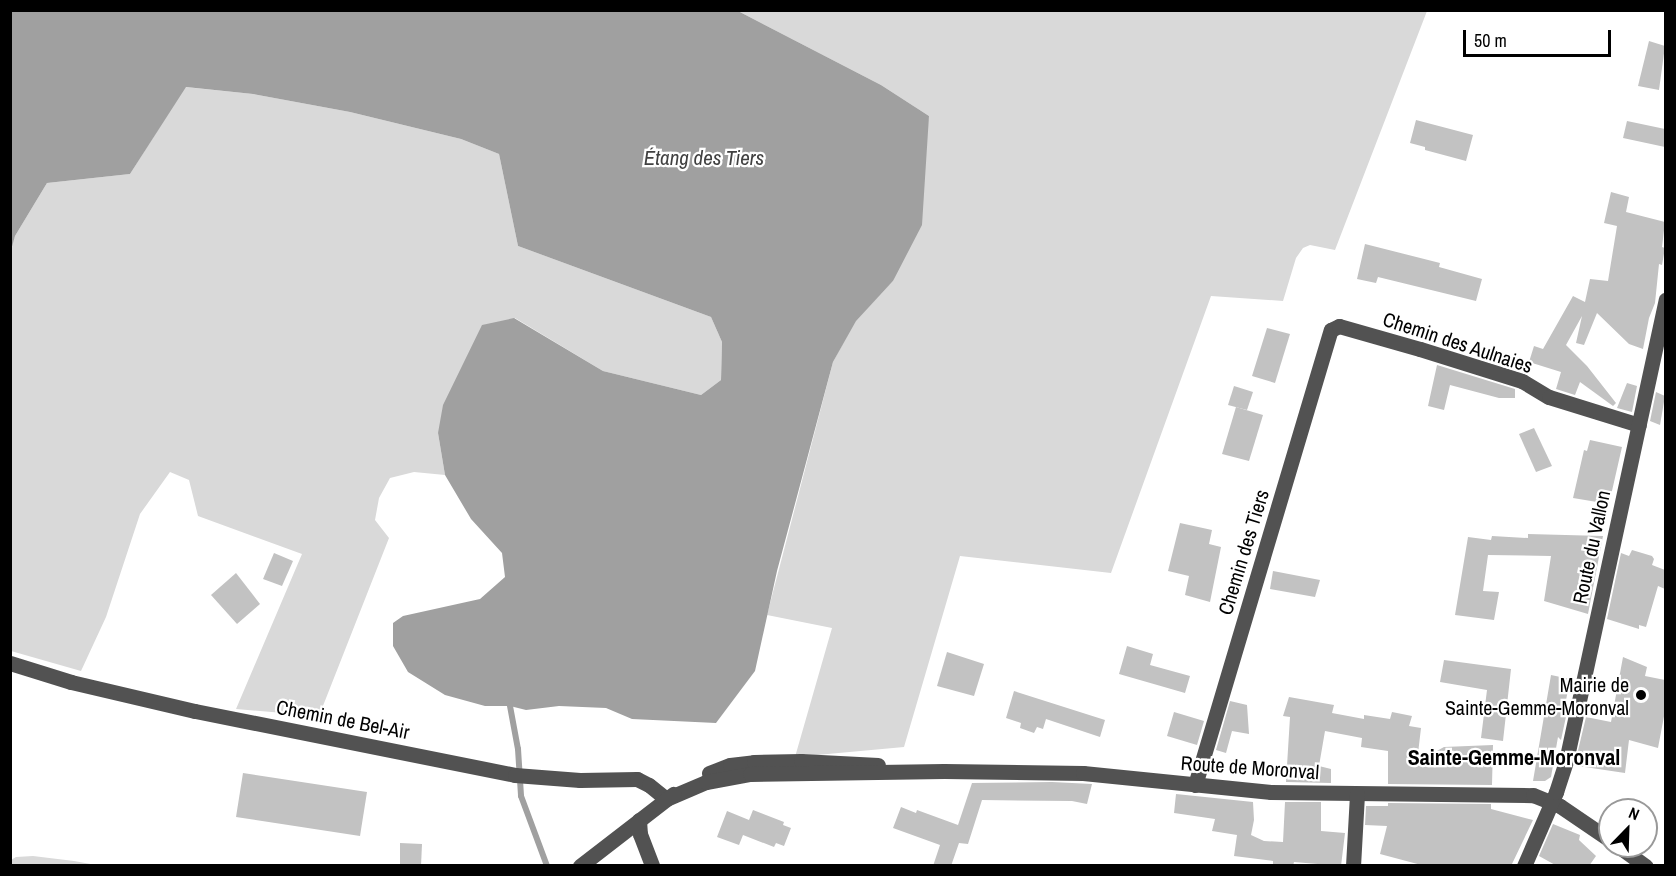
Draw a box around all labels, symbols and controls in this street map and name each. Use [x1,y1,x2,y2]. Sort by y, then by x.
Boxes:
scale bar [1466,18,1614,56]
text: 50 m [1474,28,1507,53]
water label: Étang des Tiers [644,145,764,171]
street label: Chemin des Aulnaies [1380,306,1536,378]
street label: Chemin des Tiers [1213,486,1273,618]
street label: Route du Vallon [1567,488,1615,606]
place label: Mairie de Sainte-Gemme-Moronval [1445,672,1629,719]
marker: Mairie de Sainte-Gemme-Moronval [1634,688,1648,702]
street label: Chemin de Bel-Air [274,694,412,744]
district label: Sainte-Gemme-Moronval [1408,745,1620,771]
street label: Route de Moronval [1180,750,1320,784]
north arrow [1598,798,1658,858]
text: N [1626,801,1643,825]

